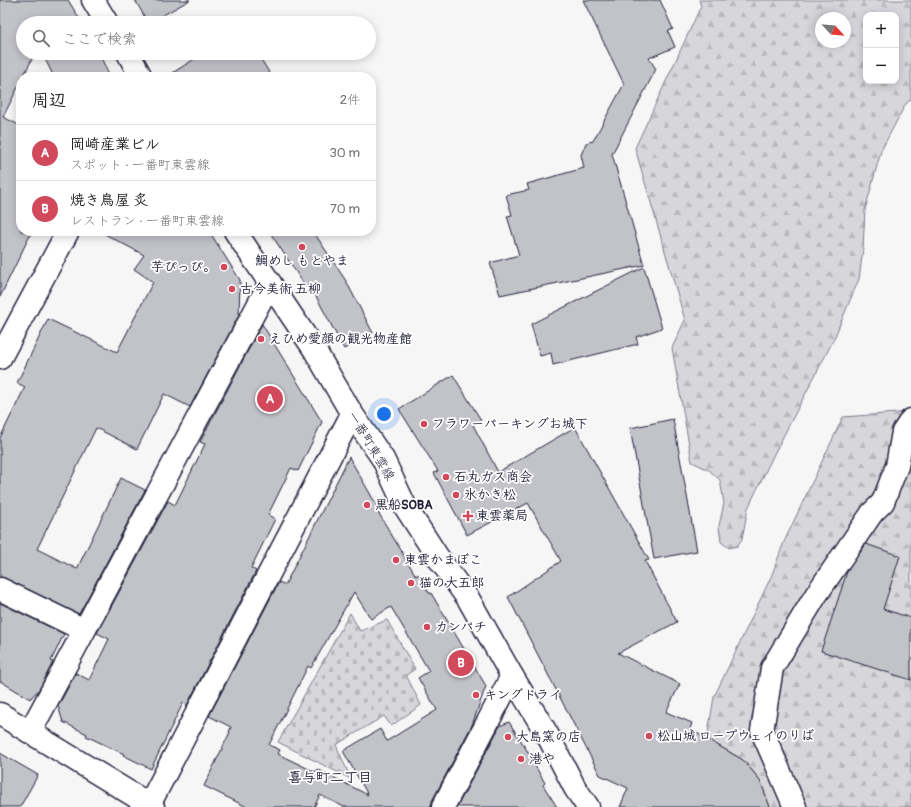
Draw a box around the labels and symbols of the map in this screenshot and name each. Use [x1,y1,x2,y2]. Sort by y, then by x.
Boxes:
north arrow [815,12,851,48]
marker: 鯛めし もとやま [297,242,307,252]
place label: 鯛めし もとやま [255,253,349,269]
place label: 芋ぴっぴ。 [151,259,216,275]
marker: 芋ぴっぴ。 [219,262,229,272]
place label: 古今美術 五柳 [240,281,321,297]
marker: 古今美術 五柳 [227,284,237,294]
place label: えひめ愛顔の観光物産館 [269,331,412,347]
marker: えひめ愛顔の観光物産館 [256,334,266,344]
pin: A [257,384,283,414]
your location [374,404,394,424]
street label: 一番町東雲線 [344,408,398,484]
place label: フラワーパーキングお城下 [432,416,588,432]
marker: フラワーパーキングお城下 [419,419,429,429]
place label: 石丸ガス商会 [454,469,532,485]
marker: 石丸ガス商会 [441,472,451,482]
place label: 氷かき松 [464,487,516,503]
marker: 氷かき松 [451,490,461,500]
place label: 黒船SOBA [375,497,433,513]
marker: 黒船SOBA [362,500,372,510]
place label: 東雲薬局 [476,508,528,524]
marker: 東雲薬局 [463,511,473,521]
place label: 東雲かまぼこ [404,552,482,568]
marker: 東雲かまぼこ [391,555,401,565]
place label: 猫の大五郎 [419,575,484,591]
marker: 猫の大五郎 [406,578,416,588]
place label: カンパチ [435,619,486,635]
marker: カンパチ [422,622,432,632]
pin: B [448,648,474,678]
place label: キングドライ [484,687,562,703]
marker: キングドライ [471,690,481,700]
place label: 松山城 ロープウェイのりば [657,728,814,744]
place label: 大島窯の店 [516,729,581,745]
marker: 松山城 ロープウェイのりば [644,731,654,741]
marker: 大島窯の店 [503,732,513,742]
place label: 港や [529,751,555,767]
marker: 港や [516,754,526,764]
district label: 喜与町二丁目 [288,769,372,786]

